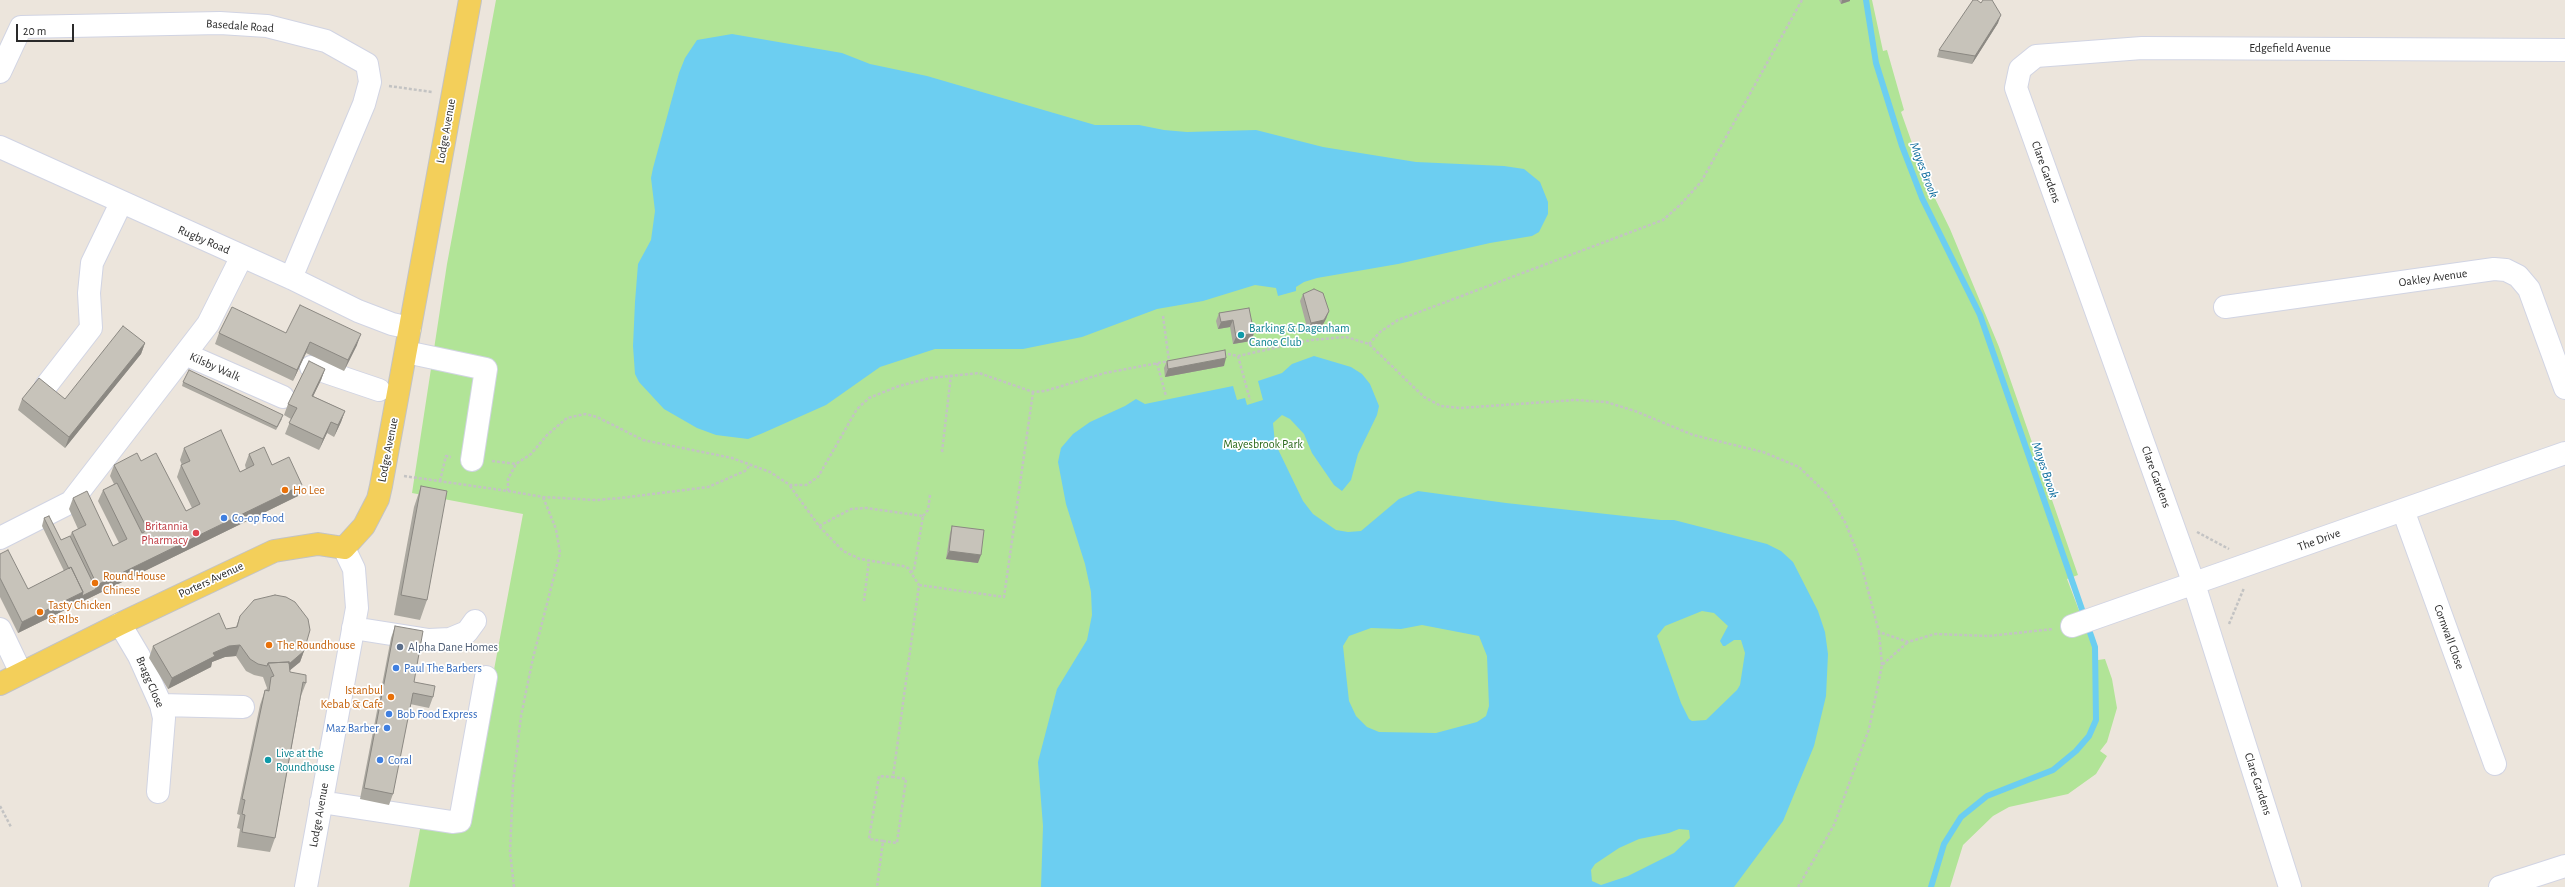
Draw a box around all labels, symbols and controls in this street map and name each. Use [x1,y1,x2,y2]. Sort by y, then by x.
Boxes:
scale bar [18,16,76,42]
street label: Basedale Road [206,16,274,36]
text: 20 m [23,25,46,37]
street label: Edgefield Avenue [2249,41,2331,55]
street label: Lodge Avenue [433,98,459,164]
street label: Clare Gardens [2028,139,2064,205]
water label: Mayes Brook [1906,140,1942,200]
street label: Rugby Road [176,223,232,257]
street label: Oakley Avenue [2398,266,2468,290]
place label: Barking & Dagenham Canoe Club [1249,321,1350,349]
marker: Barking & Dagenham Canoe Club [1236,330,1246,340]
street label: Kilsby Walk [187,349,243,385]
street label: Lodge Avenue [375,417,401,483]
park label: Mayesbrook Park [1223,437,1303,451]
water label: Mayes Brook [2028,440,2062,500]
street label: Clare Gardens [2138,444,2174,510]
place label: Ho Lee [293,483,325,497]
marker: Ho Lee [280,485,290,495]
place label: Co-op Food [232,511,284,525]
marker: Co-op Food [219,513,229,523]
place label: Britannia Pharmacy [141,519,188,547]
street label: The Drive [2296,526,2342,554]
marker: Britannia Pharmacy [191,528,201,538]
street label: Porters Avenue [176,559,246,601]
place label: Round House Chinese [103,569,165,597]
marker: Round House Chinese [90,578,100,588]
place label: Tasty Chicken & RIbs [48,598,111,626]
street label: Cornwall Close [2431,603,2467,671]
marker: Tasty Chicken & RIbs [35,607,45,617]
place label: The Roundhouse [277,638,355,652]
marker: The Roundhouse [264,640,274,650]
place label: Alpha Dane Homes [408,640,498,654]
marker: Alpha Dane Homes [395,642,405,652]
street label: Bragg Close [133,654,167,710]
place label: Paul The Barbers [404,661,482,675]
marker: Paul The Barbers [391,663,401,673]
place label: Istanbul Kebab & Cafe [320,683,383,711]
marker: Istanbul Kebab & Cafe [386,692,396,702]
place label: Bob Food Express [397,707,477,721]
marker: Bob Food Express [384,709,394,719]
place label: Maz Barber [326,721,379,735]
marker: Maz Barber [382,723,392,733]
place label: Live at the Roundhouse [276,746,335,774]
street label: Clare Gardens [2241,751,2275,817]
place label: Coral [388,753,412,767]
marker: Live at the Roundhouse [263,755,273,765]
marker: Coral [375,755,385,765]
street label: Lodge Avenue [306,782,332,848]

